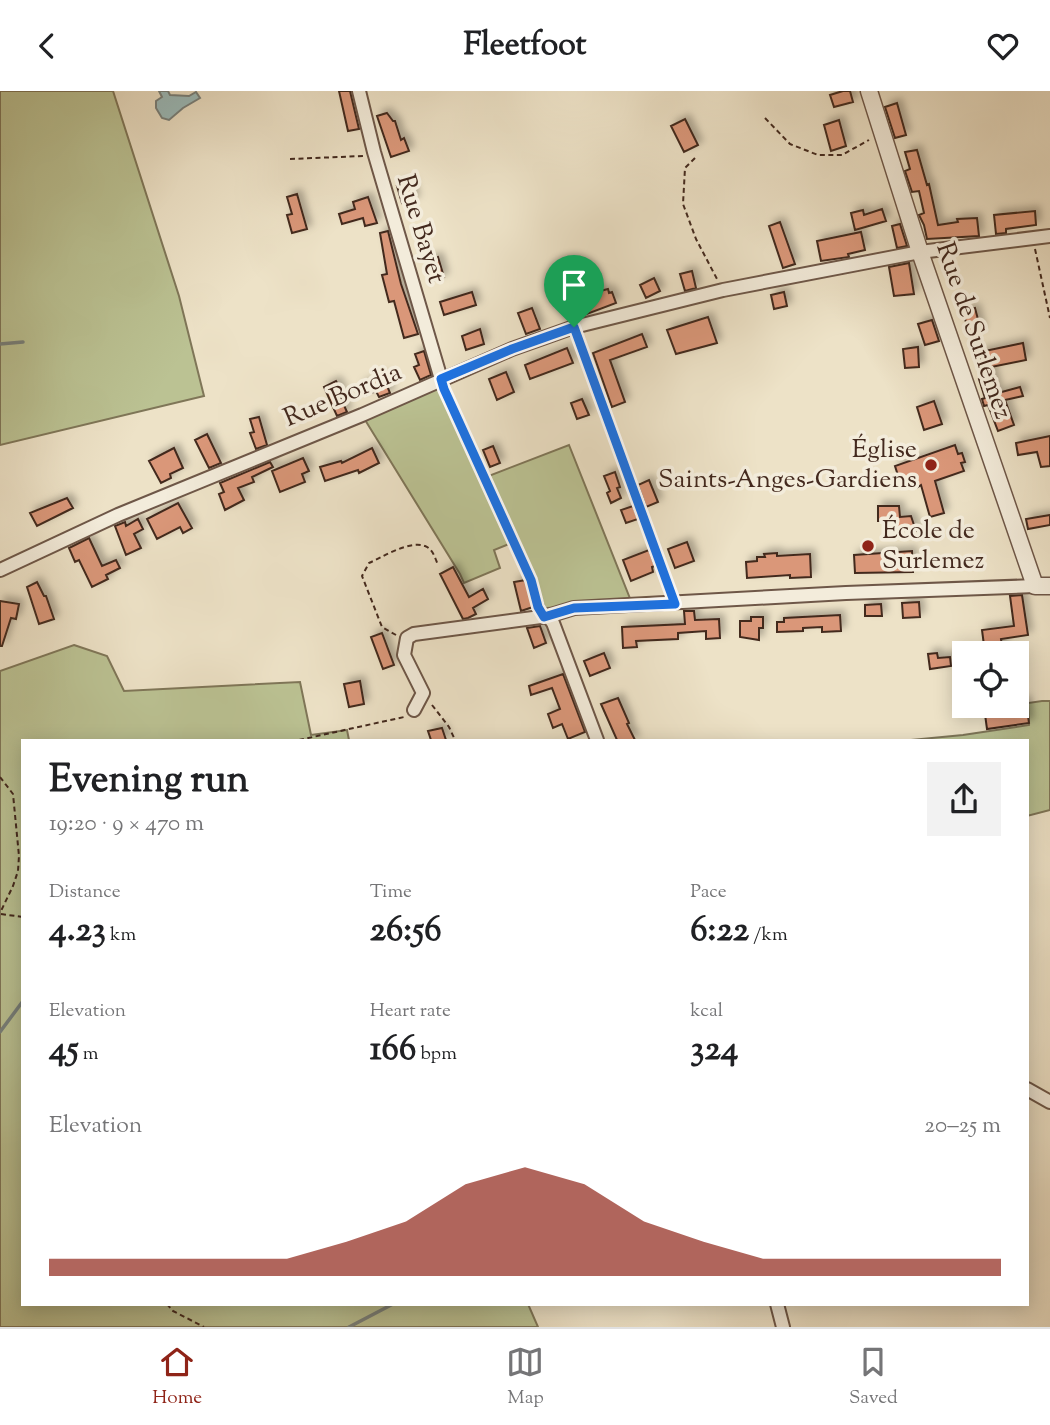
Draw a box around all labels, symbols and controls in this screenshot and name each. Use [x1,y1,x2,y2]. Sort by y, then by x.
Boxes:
text: Fleetfoot [463,23,587,69]
icon: back [28,27,66,65]
icon: heart [984,27,1022,65]
street label: Rue Bayet [386,170,454,288]
street label: Rue de Surlemez [925,238,1021,425]
pin [544,255,604,327]
icon: arrive [555,266,593,304]
street label: Rue Bordia [278,355,408,437]
place label: Église Saints-Anges-Gardiens [658,432,917,499]
marker: Église Saints-Anges-Gardiens [923,457,939,473]
place label: École de Surlemez [882,513,985,580]
marker: École de Surlemez [860,538,876,554]
map controls [952,641,1029,718]
button: locate [952,641,1029,718]
text: Evening run [49,755,249,809]
button: share [927,762,1001,836]
text: 19:20 · 9 × 470 m [49,808,204,841]
text: Distance [49,879,121,906]
text: Time [370,879,412,906]
text: Pace [690,879,727,906]
text: 4.23 [49,906,106,957]
text: 26:56 [370,906,442,957]
text: 6:22 [690,906,749,957]
text: km [106,922,136,949]
text: /km [749,922,788,949]
text: Elevation [49,998,126,1025]
text: Heart rate [370,998,451,1025]
text: kcal [690,998,723,1025]
text: 45 [49,1025,79,1076]
text: 166 [370,1025,416,1076]
text: 324 [690,1025,739,1076]
text: m [79,1041,98,1068]
text: bpm [416,1041,457,1068]
text: Elevation [49,1110,142,1143]
text: 20–25 m [924,1110,1001,1143]
tab: Home [152,1343,202,1412]
tab: Map [506,1343,544,1412]
tab: Saved [849,1343,898,1412]

